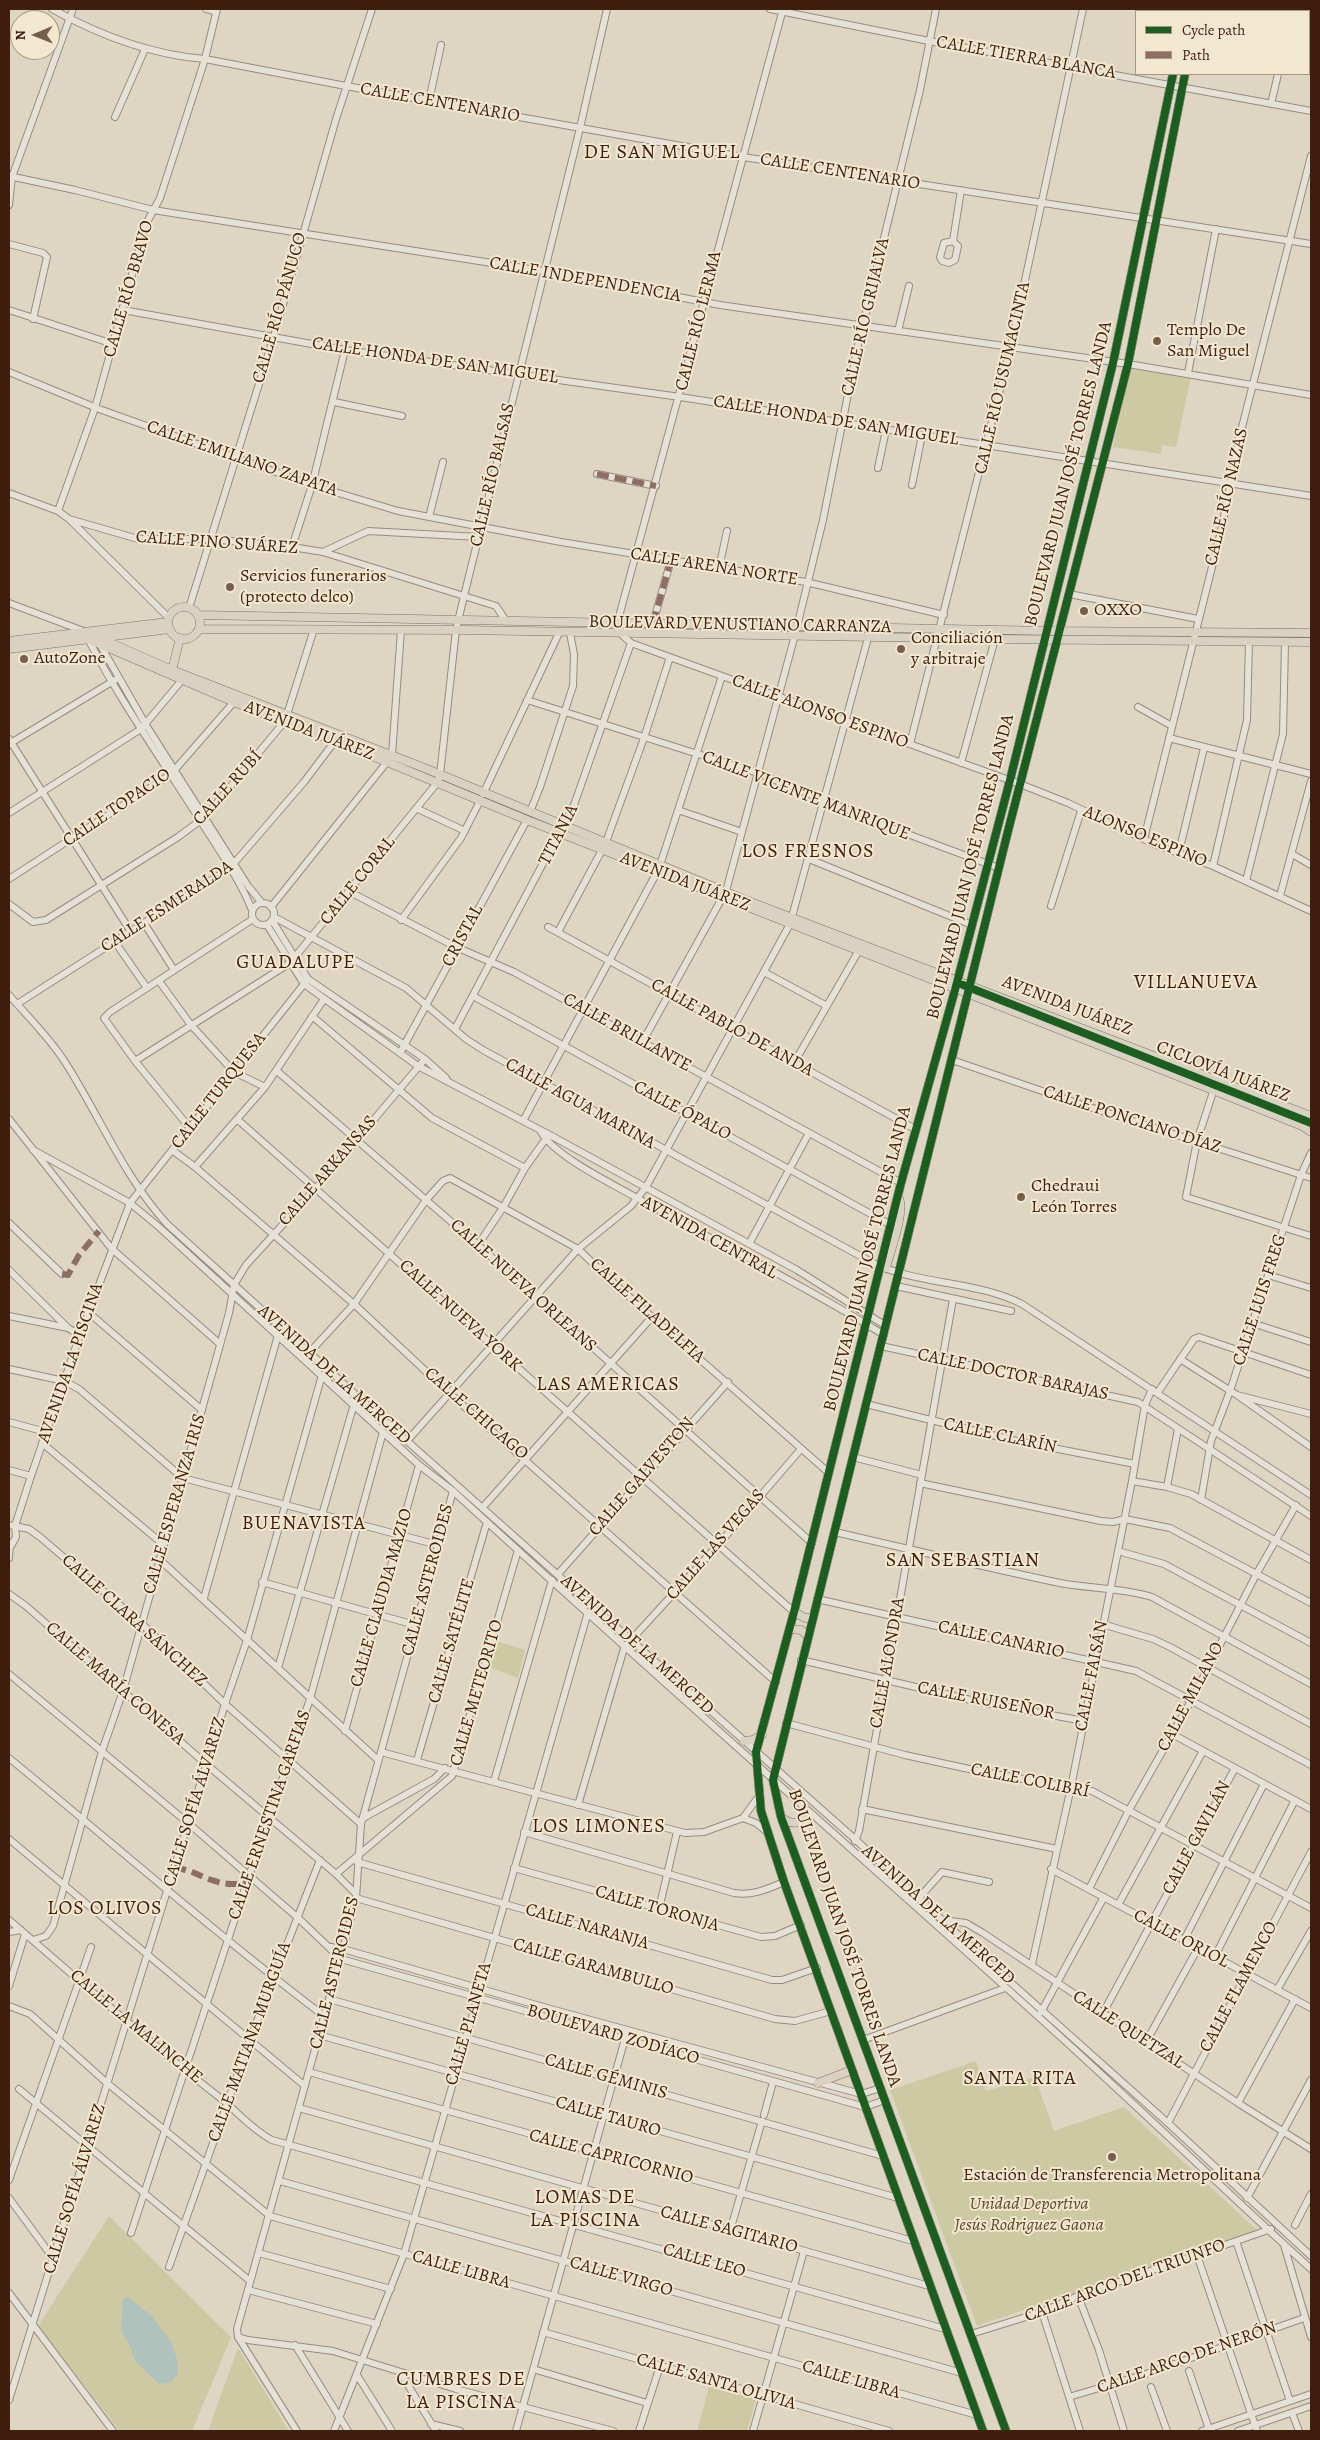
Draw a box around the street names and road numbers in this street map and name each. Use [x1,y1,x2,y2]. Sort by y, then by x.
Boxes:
street label: CALLE TIERRA BLANCA [934,32,1118,84]
street label: CALLE CENTENARIO [359,78,521,128]
street label: CALLE CENTENARIO [758,149,922,195]
street label: CALLE RÍO BRAVO [99,218,159,360]
street label: CALLE RÍO PÁNUCO [248,230,312,386]
street label: CALLE RÍO GRIJALVA [837,236,895,398]
street label: CALLE RÍO LERMA [671,249,727,393]
street label: CALLE INDEPENDENCIA [488,253,682,307]
street label: CALLE RÍO USUMACINTA [970,280,1036,476]
street label: BOULEVARD JUAN JOSÉ TORRES LANDA [1021,319,1117,629]
street label: CALLE HONDA DE SAN MIGUEL [311,333,559,389]
street label: CALLE HONDA DE SAN MIGUEL [712,391,960,451]
street label: CALLE RÍO BALSAS [466,401,520,549]
street label: CALLE EMILIANO ZAPATA [144,416,340,502]
street label: CALLE RÍO NAZAS [1201,426,1253,568]
street label: CALLE PINO SUÁREZ [135,527,299,559]
street label: CALLE ARENA NORTE [629,543,799,591]
street label: BOULEVARD VENUSTIANO CARRANZA [588,612,892,638]
street label: CALLE ALONSO ESPINO [729,670,911,754]
street label: AVENIDA JUÁREZ [241,696,377,766]
street label: BOULEVARD JUAN JOSÉ TORRES LANDA [923,712,1019,1022]
street label: CALLE RUBÍ [189,746,267,830]
street label: CALLE VICENTE MANRIQUE [699,746,913,846]
street label: CALLE TOPACIO [59,764,175,852]
street label: TITANIA [534,801,584,869]
street label: ALONSO ESPINO [1080,801,1210,873]
street label: CALLE CORAL [316,832,400,930]
street label: AVENIDA JUÁREZ [617,847,753,917]
street label: CALLE ESMERALDA [97,856,237,958]
street label: CRISTAL [438,901,488,971]
street label: AVENIDA JUÁREZ [999,971,1135,1041]
street label: CALLE PABLO DE ANDA [647,974,817,1082]
street label: CALLE BRILLANTE [559,989,695,1077]
street label: CALLE TURQUESA [167,1028,271,1154]
street label: CICLOVÍA JUÁREZ [1153,1037,1293,1107]
street label: CALLE AGUA MARINA [501,1054,659,1154]
street label: CALLE ÓPALO [629,1076,735,1146]
street label: CALLE PONCIANO DÍAZ [1040,1081,1224,1159]
street label: BOULEVARD JUAN JOSÉ TORRES LANDA [820,1104,916,1414]
street label: CALLE ARKANSAS [274,1111,382,1231]
street label: AVENIDA CENTRAL [637,1192,781,1284]
street label: CALLE NUEVA ORLEANS [445,1215,601,1357]
street label: CALLE LUIS FREG [1229,1232,1291,1368]
street label: CALLE FILADELFIA [585,1254,709,1368]
street label: CALLE NUEVA YORK [394,1255,526,1377]
street label: AVENIDA LA PISCINA [33,1280,109,1446]
street label: AVENIDA DE LA MERCED [253,1300,415,1450]
street label: CALLE DOCTOR BARAJAS [915,1344,1111,1406]
street label: CALLE CHICAGO [420,1363,532,1465]
street label: CALLE ESPERANZA IRIS [139,1411,211,1597]
street label: CALLE GALVESTON [584,1413,700,1541]
street label: CALLE CLARÍN [941,1413,1059,1459]
street label: CALLE LAS VEGAS [662,1485,770,1605]
street label: CALLE ASTEROIDES [397,1502,459,1658]
street label: CALLE CLAUDIA MAZIO [346,1506,418,1690]
street label: CALLE CLARA SÁNCHEZ [57,1550,211,1692]
street label: AVENIDA DE LA MERCED [556,1570,718,1720]
street label: CALLE SATÉLITE [424,1576,480,1706]
street label: CALLE ALONDRA [866,1596,910,1730]
street label: CALLE CANARIO [936,1616,1066,1664]
street label: CALLE METEORITO [446,1617,508,1769]
street label: CALLE MARÍA CONESA [41,1618,189,1750]
street label: CALLE FAISÁN [1071,1619,1113,1733]
street label: CALLE MILANO [1153,1639,1229,1755]
street label: CALLE RUISEÑOR [915,1677,1057,1725]
street label: CALLE ERNESTINA GARFIAS [224,1707,316,1923]
street label: CALLE SOFÍA ÁLVAREZ [159,1714,231,1890]
street label: CALLE COLIBRÍ [969,1759,1091,1803]
street label: CALLE GAVILÁN [1158,1777,1236,1899]
street label: BOULEVARD JUAN JOSÉ TORRES LANDA [783,1786,905,2090]
street label: AVENIDA DE LA MERCED [857,1840,1019,1990]
street label: CALLE TORONJA [592,1881,722,1937]
street label: CALLE ASTEROIDES [306,1894,364,2052]
street label: CALLE NARANJA [523,1899,651,1955]
street label: CALLE ORIOL [1130,1905,1232,1973]
street label: CALLE FLAMENCO [1195,1918,1283,2056]
street label: CALLE GARAMBULLO [510,1934,676,2000]
street label: CALLE MATIANA MURGUÍA [204,1939,296,2145]
street label: CALLE PLANETA [441,1960,497,2088]
street label: CALLE LA MALINCHE [65,1965,207,2089]
street label: CALLE QUETZAL [1068,1986,1188,2074]
street label: BOULEVARD ZODÍACO [524,2000,702,2070]
street label: CALLE GÉMINIS [542,2049,670,2105]
street label: CALLE TAURO [553,2092,663,2142]
street label: CALLE SOFÍA ÁLVAREZ [39,2101,111,2277]
street label: CALLE CAPRICORNIO [527,2125,695,2189]
street label: CALLE SAGITARIO [658,2201,800,2259]
street label: CALLE ARCO DEL TRIUNFO [1022,2235,1228,2327]
street label: CALLE LEO [660,2239,748,2283]
street label: CALLE LIBRA [409,2246,513,2294]
street label: CALLE VIRGO [567,2252,675,2302]
street label: CALLE ARCO DE NERÓN [1094,2317,1280,2399]
street label: CALLE SANTA OLIVIA [634,2349,798,2415]
street label: CALLE LIBRA [799,2356,903,2404]

